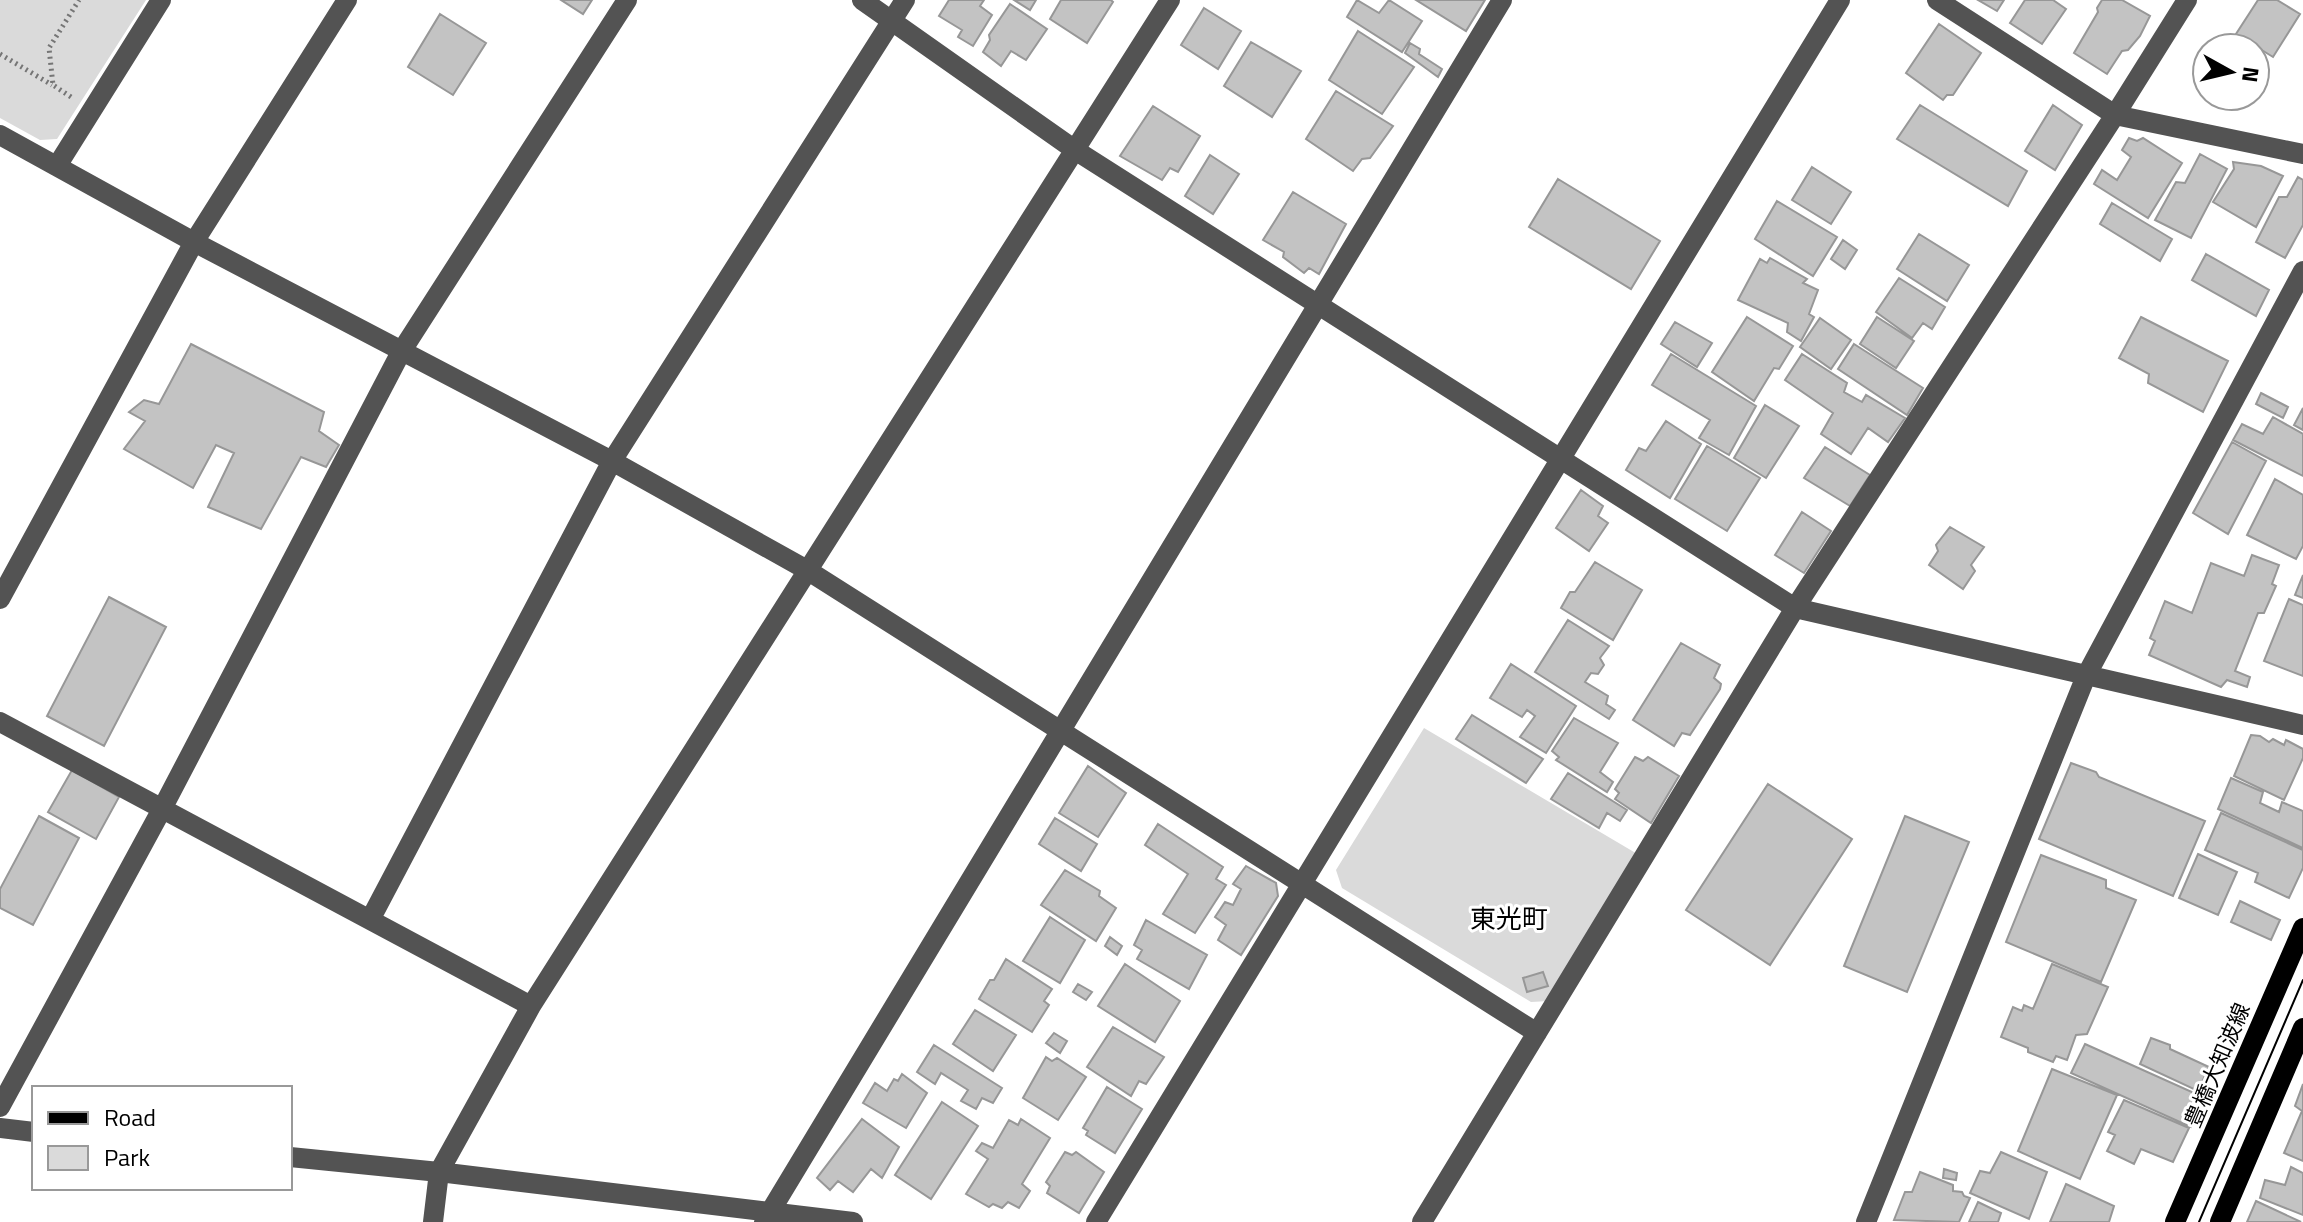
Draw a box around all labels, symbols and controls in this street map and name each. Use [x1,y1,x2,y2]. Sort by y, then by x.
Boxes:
north arrow [2191,32,2271,112]
text: N [2233,65,2269,85]
district label: 東光町 [1470,899,1548,938]
street label: 豊橋大知波線 [2176,998,2258,1132]
legend [32,1086,292,1190]
text: Road [104,1099,156,1135]
text: Park [104,1139,150,1175]

